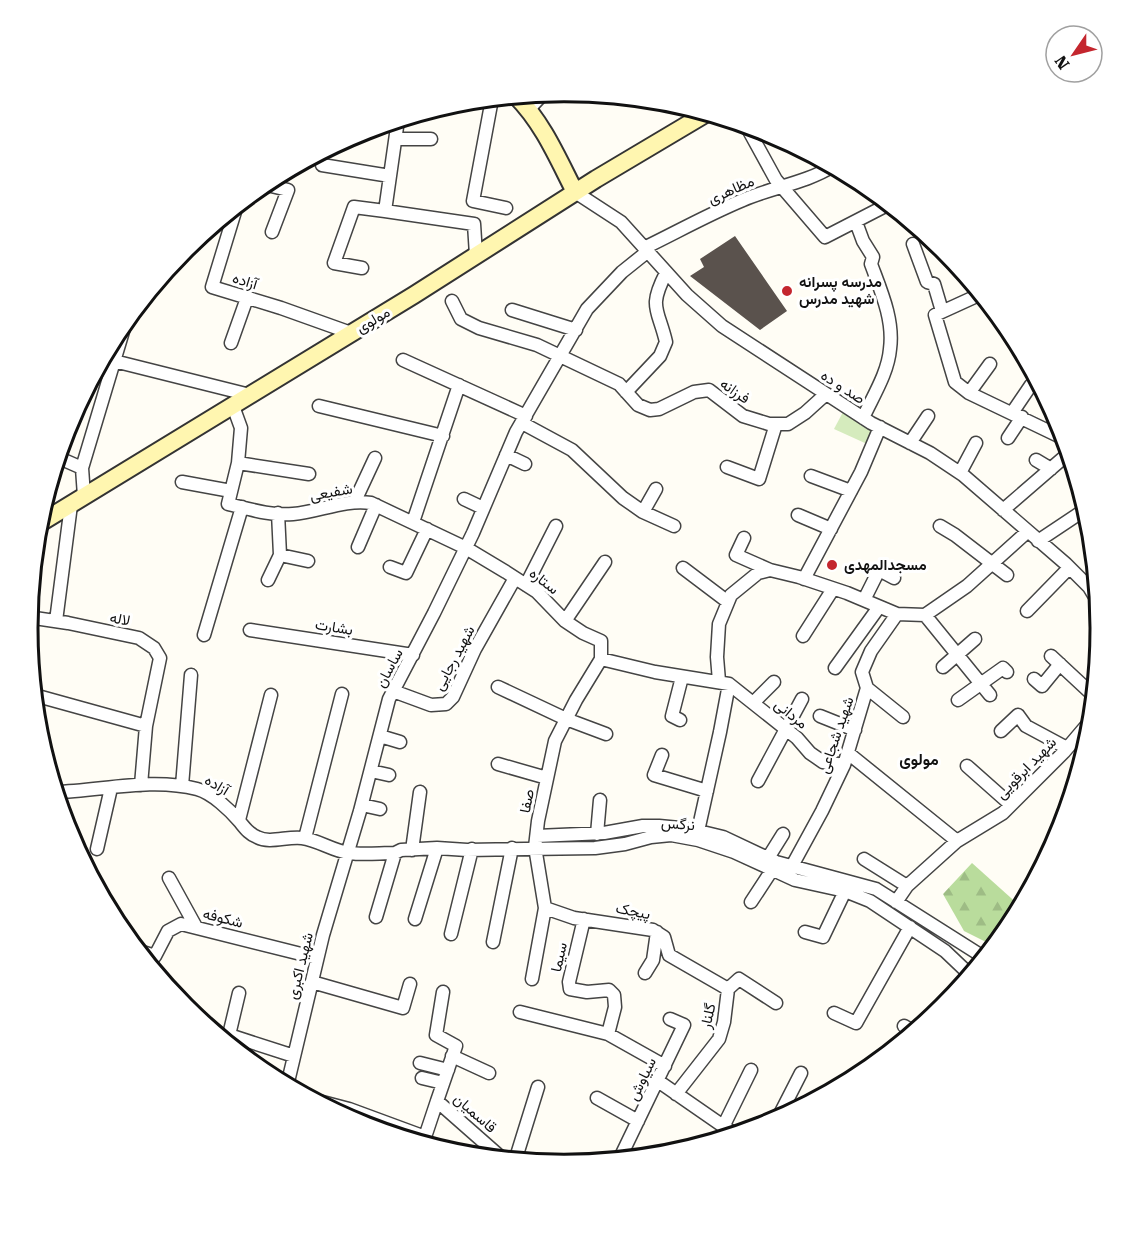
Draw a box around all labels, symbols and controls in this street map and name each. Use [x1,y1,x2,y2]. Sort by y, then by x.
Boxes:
north arrow [1044,24,1104,84]
text: N [1051,52,1073,73]
street label: مظاهری [705,172,757,209]
street label: آزاده [230,269,261,294]
place label: مدرسه پسرانه شهید مدرس [799,273,882,308]
marker: مدرسه پسرانه شهید مدرس [780,284,794,298]
street label: مولوی [353,303,394,338]
street label: صد و ده [818,366,868,408]
street label: فرزانه [717,374,753,408]
street label: شفیعی [308,479,354,506]
place label: مسجدالمهدی [844,556,927,574]
marker: مسجدالمهدی [825,558,839,572]
street label: ستاره [526,564,562,598]
street label: لاله [108,608,132,630]
street label: بشارت [314,615,354,639]
street label: شهید رجایی [429,622,480,694]
street label: ساسان [371,645,407,691]
street label: شهید شجاعی [814,694,859,776]
street label: مردانی [770,695,811,734]
street label: شهید ابرقویی [992,733,1061,803]
district label: مولوی [899,750,939,770]
street label: آزاده [202,771,234,800]
street label: صفا [516,788,538,814]
street label: نرگس [660,814,696,835]
street label: پیچک [614,899,652,924]
street label: شکوفه [201,904,245,932]
street label: شهید اکبری [283,931,318,1002]
street label: سیما [547,940,571,974]
street label: گلنار [696,1001,720,1031]
street label: سیاوش [624,1054,661,1104]
street label: قاسمیان [450,1090,500,1137]

